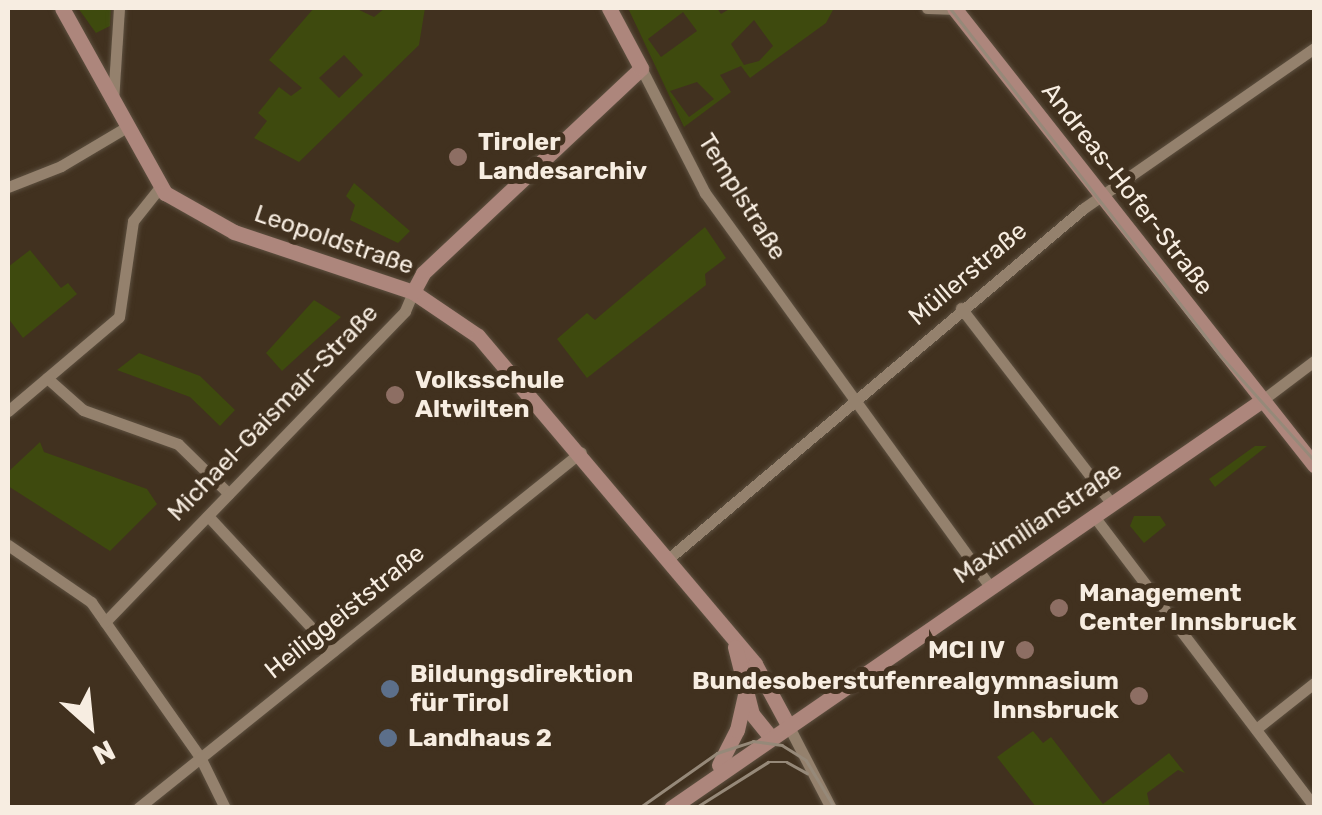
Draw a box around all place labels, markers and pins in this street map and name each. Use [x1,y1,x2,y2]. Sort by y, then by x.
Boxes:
place label: Tiroler Landesarchiv [478,128,647,187]
marker: Tiroler Landesarchiv [447,146,469,168]
place label: Volksschule Altwilten [415,366,564,425]
marker: Volksschule Altwilten [384,384,406,406]
place label: Management Center Innsbruck [1079,579,1297,638]
marker: Management Center Innsbruck [1048,597,1070,619]
place label: MCI IV [928,635,1005,665]
marker: MCI IV [1014,639,1036,661]
place label: Bildungsdirektion für Tirol [410,660,633,719]
place label: Bundesoberstufenrealgymnasium Innsbruck [692,667,1119,726]
marker: Bildungsdirektion für Tirol [379,678,401,700]
marker: Bundesoberstufenrealgymnasium Innsbruck [1128,685,1150,707]
place label: Landhaus 2 [408,723,552,753]
marker: Landhaus 2 [377,727,399,749]

